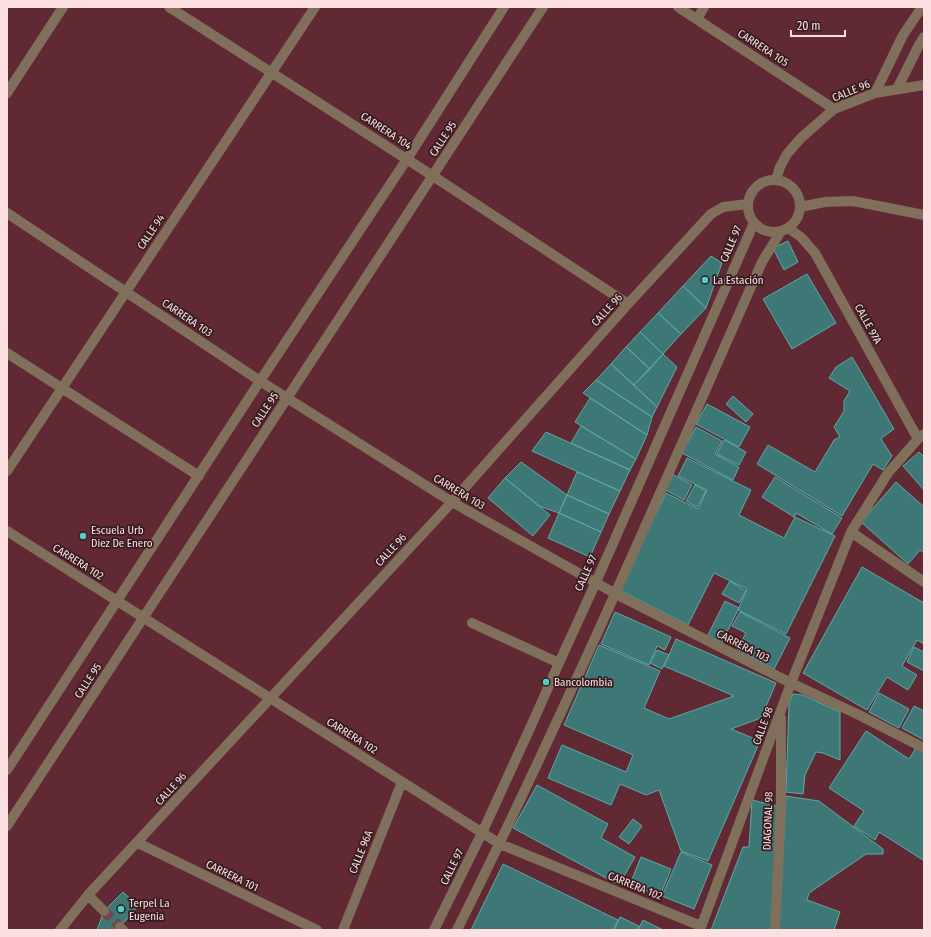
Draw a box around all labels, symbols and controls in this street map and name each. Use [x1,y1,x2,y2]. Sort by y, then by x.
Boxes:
scale bar [791,12,845,38]
text: 20 m [797,19,821,33]
street label: CARRERA 105 [735,27,791,69]
street label: CALLE 96 [830,77,872,104]
street label: CARRERA 104 [358,110,415,153]
street label: CALLE 95 [427,119,459,159]
street label: CALLE 94 [135,211,168,252]
street label: CALLE 97 [717,223,745,264]
place label: La Estación [713,274,764,287]
marker: La Estación [700,275,710,285]
street label: CALLE 96 [589,291,625,329]
street label: CARRERA 103 [159,296,215,340]
street label: CALLE 97A [852,302,884,347]
street label: CALLE 95 [249,390,281,430]
street label: CARRERA 103 [431,472,487,512]
place label: Escuela Urb Diez De Enero [91,524,153,550]
marker: Escuela Urb Diez De Enero [78,531,88,541]
street label: CALLE 96 [373,531,410,569]
street label: CARRERA 102 [50,541,106,583]
street label: CALLE 97 [572,552,600,593]
street label: CARRERA 103 [714,627,772,665]
street label: CALLE 95 [72,661,104,701]
place label: Bancolombia [554,676,613,689]
marker: Bancolombia [541,677,551,687]
street label: CALLE 98 [750,705,776,747]
street label: CARRERA 102 [324,715,380,757]
street label: CALLE 96 [153,770,190,808]
street label: DIAGONAL 98 [760,791,776,851]
street label: CALLE 96A [346,828,376,876]
street label: CALLE 97 [438,846,467,887]
street label: CARRERA 101 [204,858,260,894]
street label: CARRERA 102 [606,869,664,903]
place label: Terpel La Eugenia [129,897,170,923]
marker: Terpel La Eugenia [116,904,126,914]

